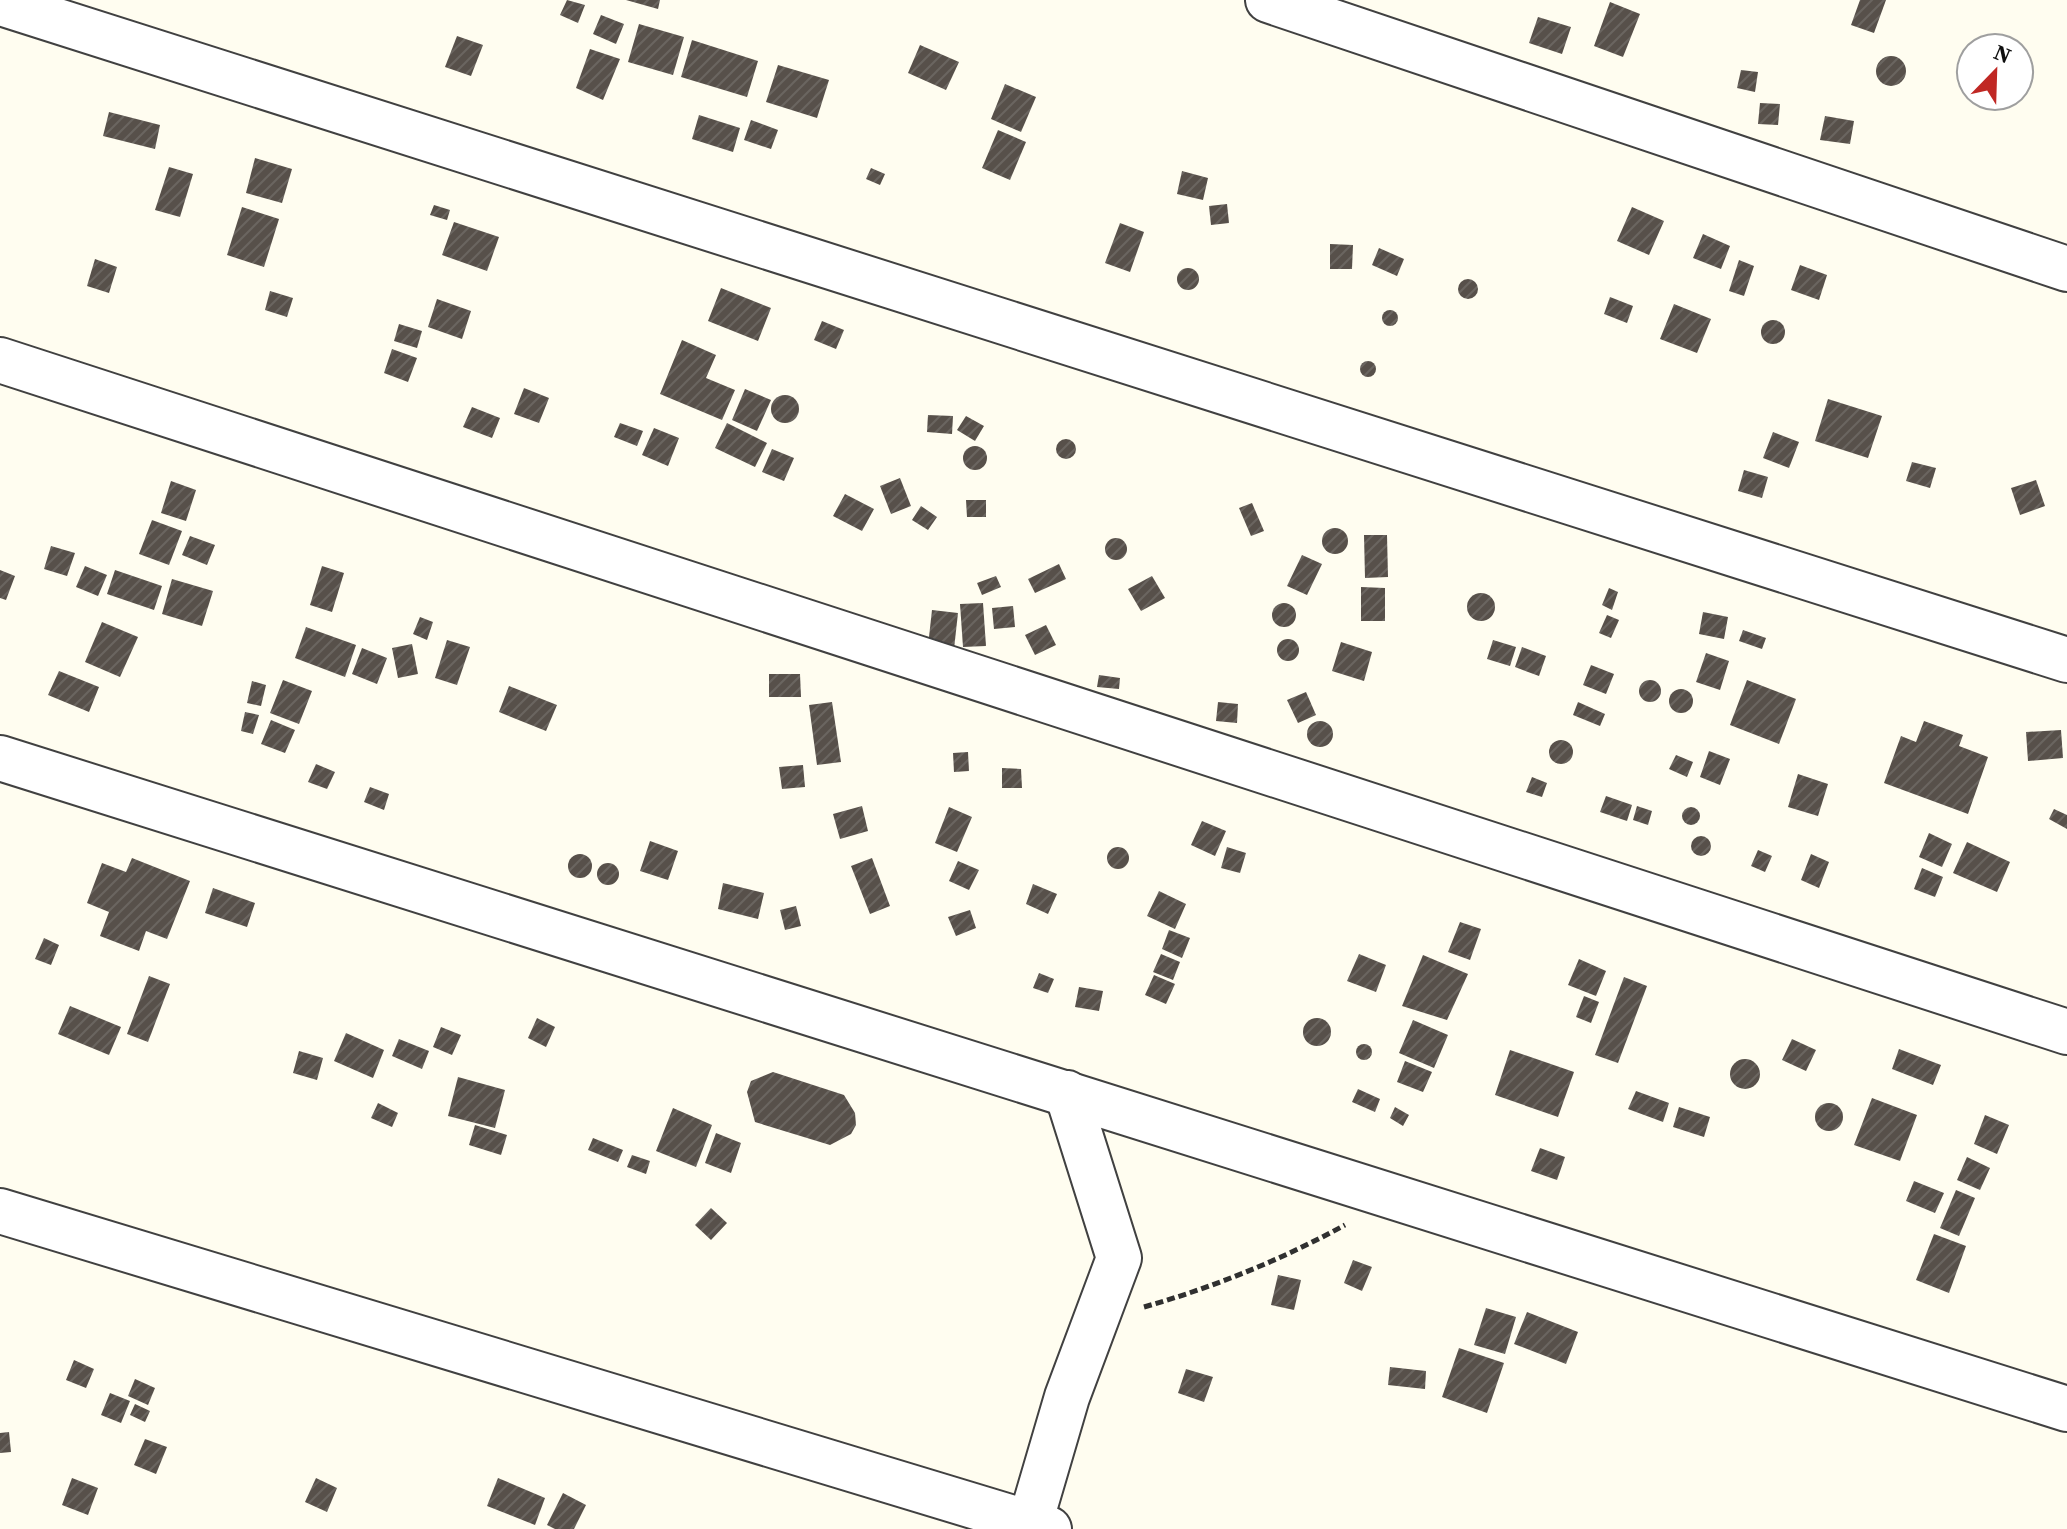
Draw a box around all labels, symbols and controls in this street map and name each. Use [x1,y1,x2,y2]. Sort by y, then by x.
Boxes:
north arrow [1955,32,2035,112]
text: N [1990,37,2016,71]

